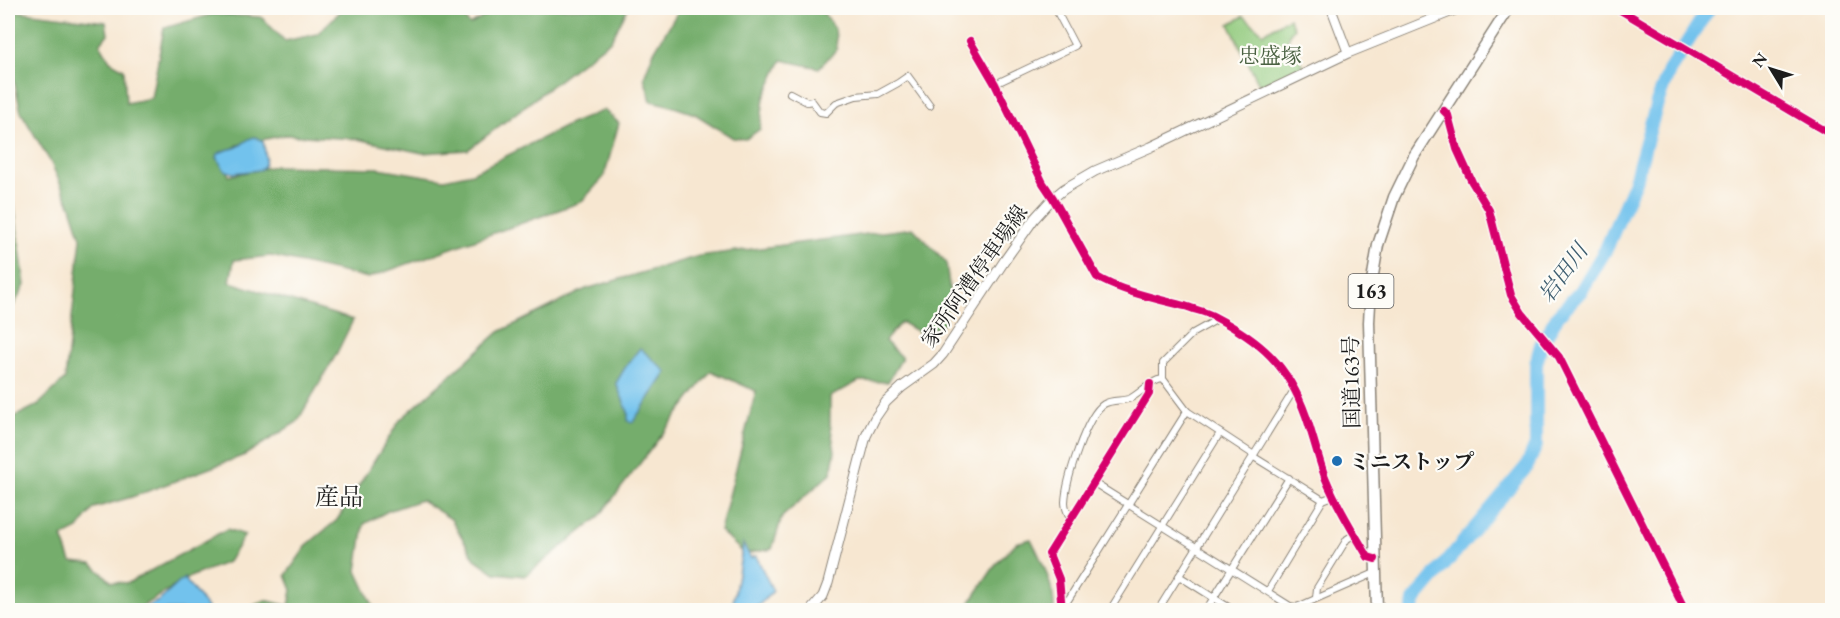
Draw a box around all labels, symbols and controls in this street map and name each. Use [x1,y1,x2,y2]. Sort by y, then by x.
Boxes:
north arrow [1741,39,1801,99]
park label: 忠盛塚 [1239,42,1302,69]
text: N [1747,48,1772,72]
street label: 家所阿漕停車場線 [915,199,1033,353]
water label: 岩田川 [1532,236,1595,308]
road number: 163 [1348,274,1394,308]
street label: 国道163号 [1337,335,1365,429]
place label: ミニストップ [1349,448,1474,475]
marker: ミニストップ [1330,454,1344,468]
district label: 産品 [315,481,363,512]

